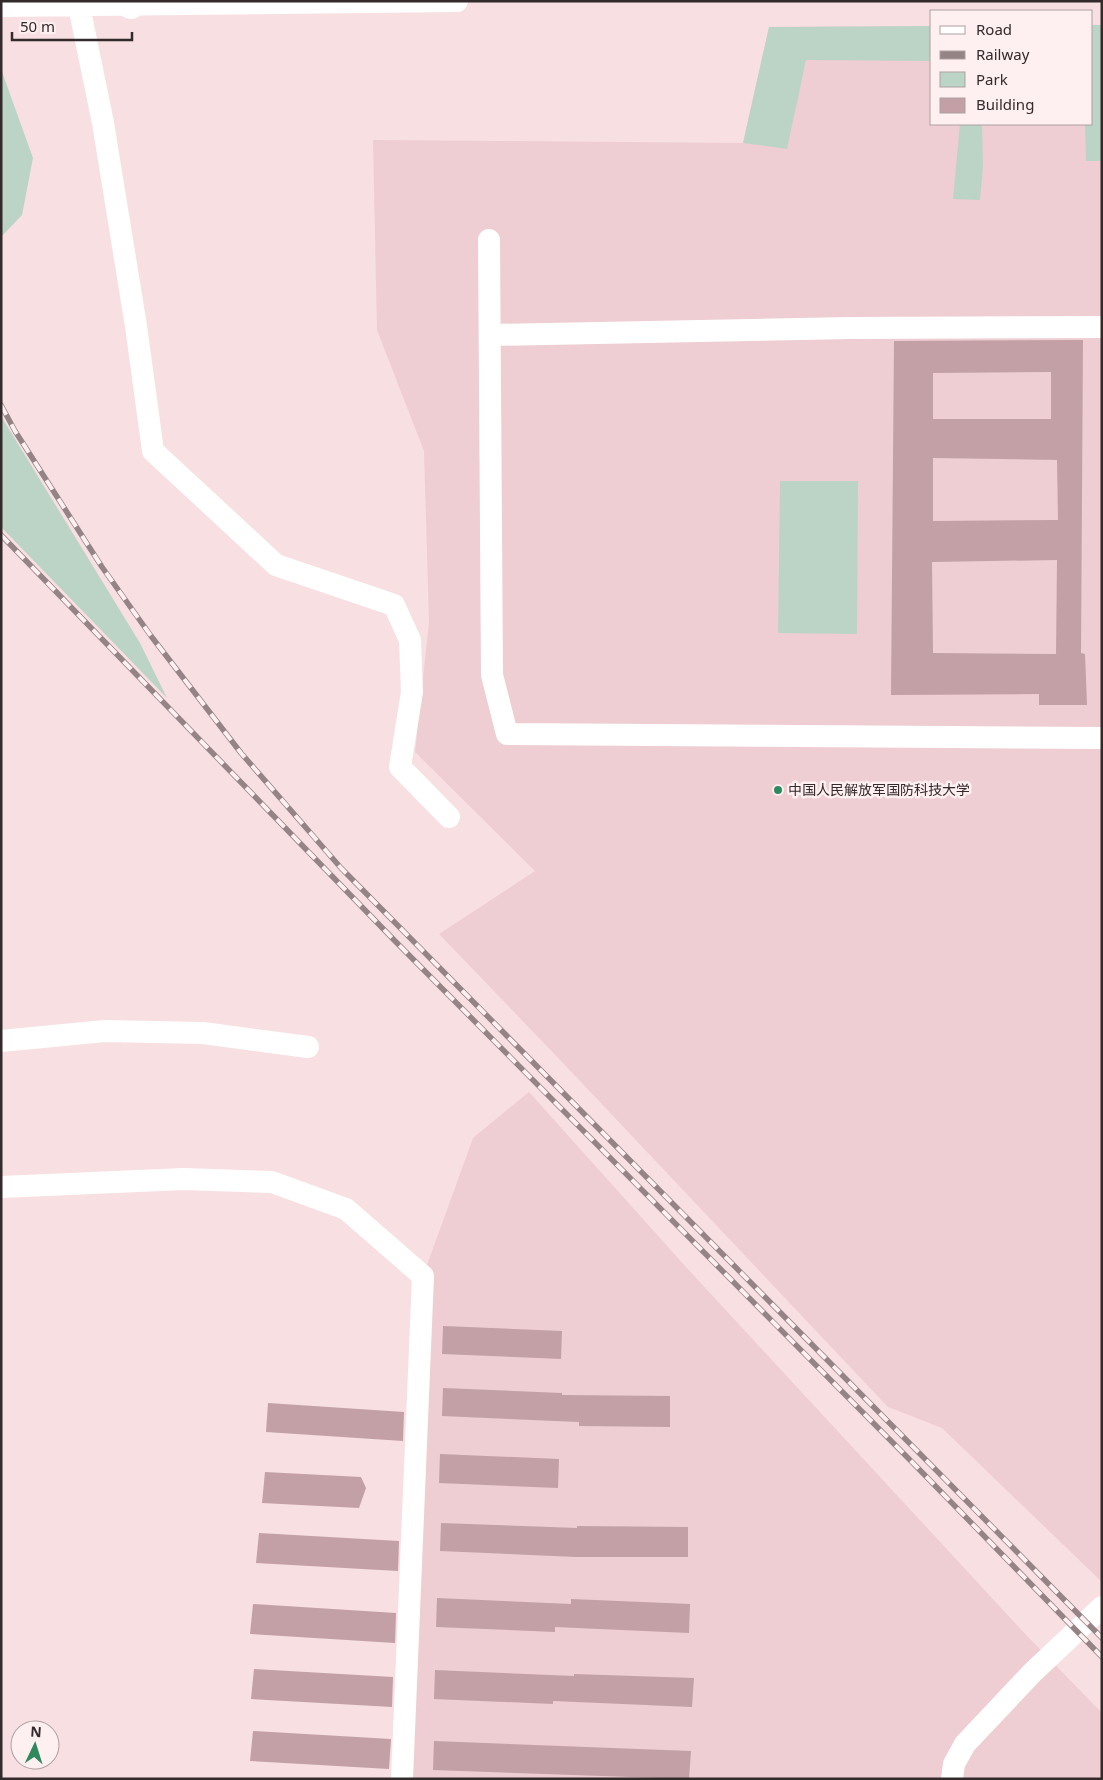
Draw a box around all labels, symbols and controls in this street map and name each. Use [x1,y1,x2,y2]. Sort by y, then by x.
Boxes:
scale bar [12,10,132,42]
legend [930,10,1093,125]
text: 50 m [20,16,55,36]
text: Road [976,19,1012,39]
text: Railway [976,44,1030,64]
text: Park [976,69,1008,89]
text: Building [976,94,1034,114]
place label: 中国人民解放军国防科技大学 [788,780,970,799]
marker: 中国人民解放军国防科技大学 [772,784,784,796]
north arrow [10,1720,60,1770]
text: N [30,1722,42,1741]

